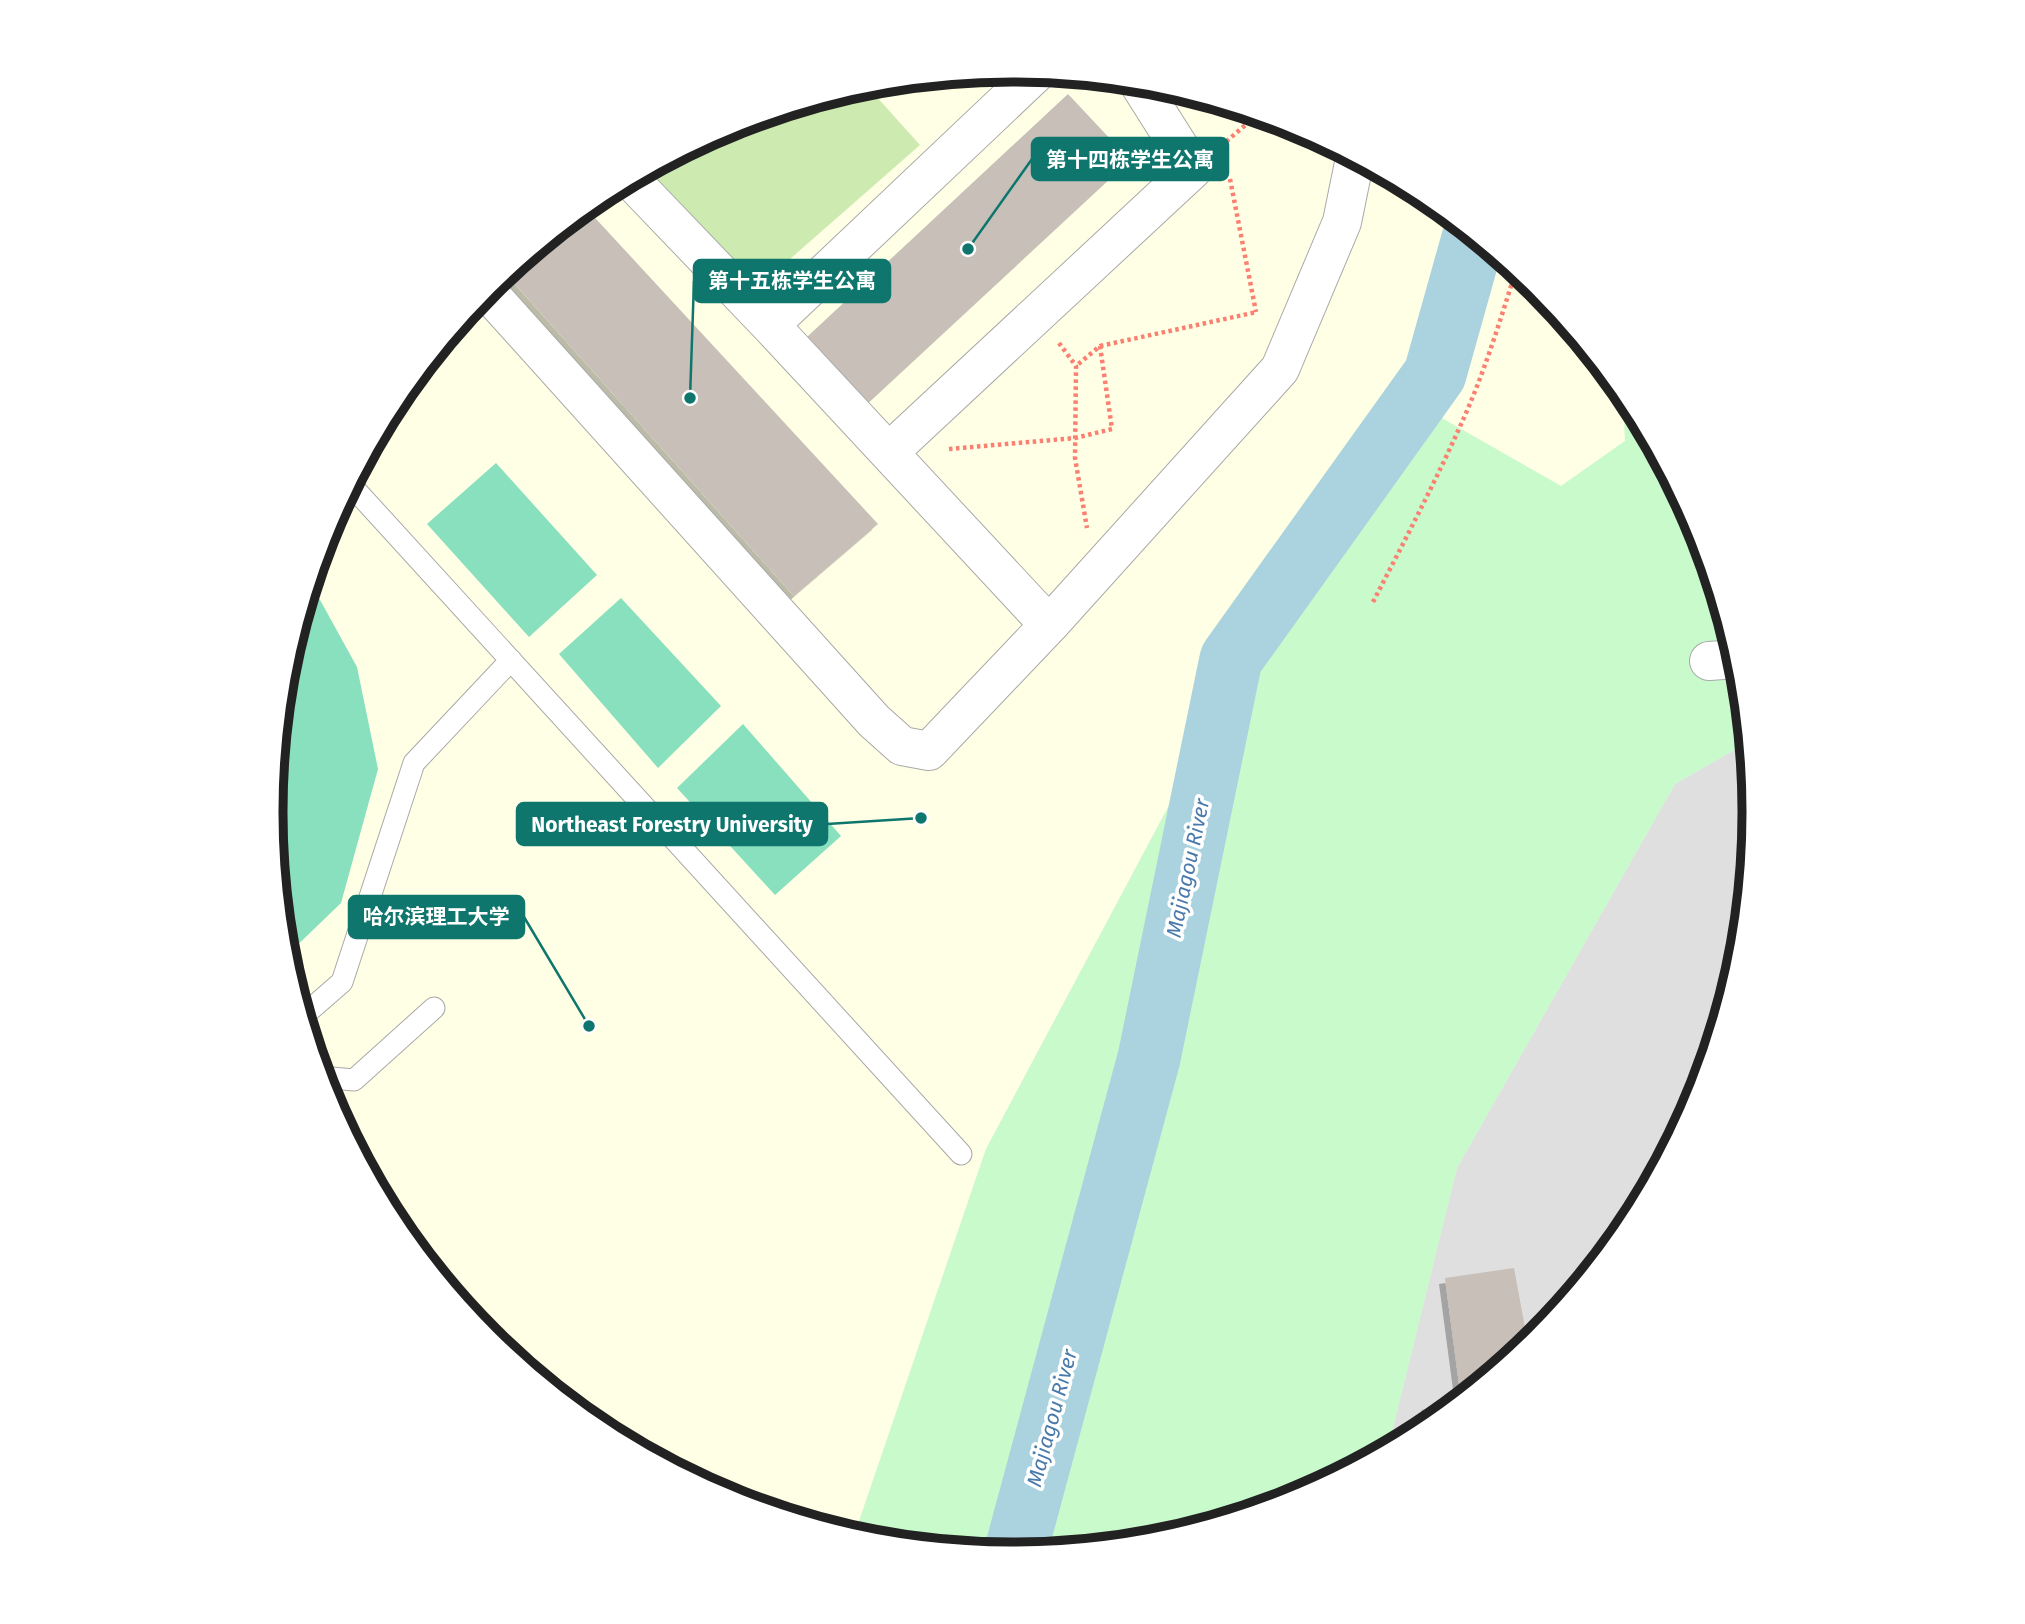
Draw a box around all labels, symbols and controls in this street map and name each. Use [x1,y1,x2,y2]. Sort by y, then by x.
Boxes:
callout: 第十四栋学生公寓 [1032,138,1228,180]
text: 第十四栋学生公寓 [1046,147,1214,173]
callout: 第十五栋学生公寓 [694,260,890,302]
text: 第十五栋学生公寓 [708,268,876,294]
water label: Majiagou River [1161,795,1216,940]
callout: Northeast Forestry University [517,803,827,845]
text: Northeast Forestry University [531,812,813,838]
callout: 哈尔滨理工大学 [349,896,524,938]
text: 哈尔滨理工大学 [363,904,510,930]
water label: Majiagou River [1021,1346,1083,1490]

